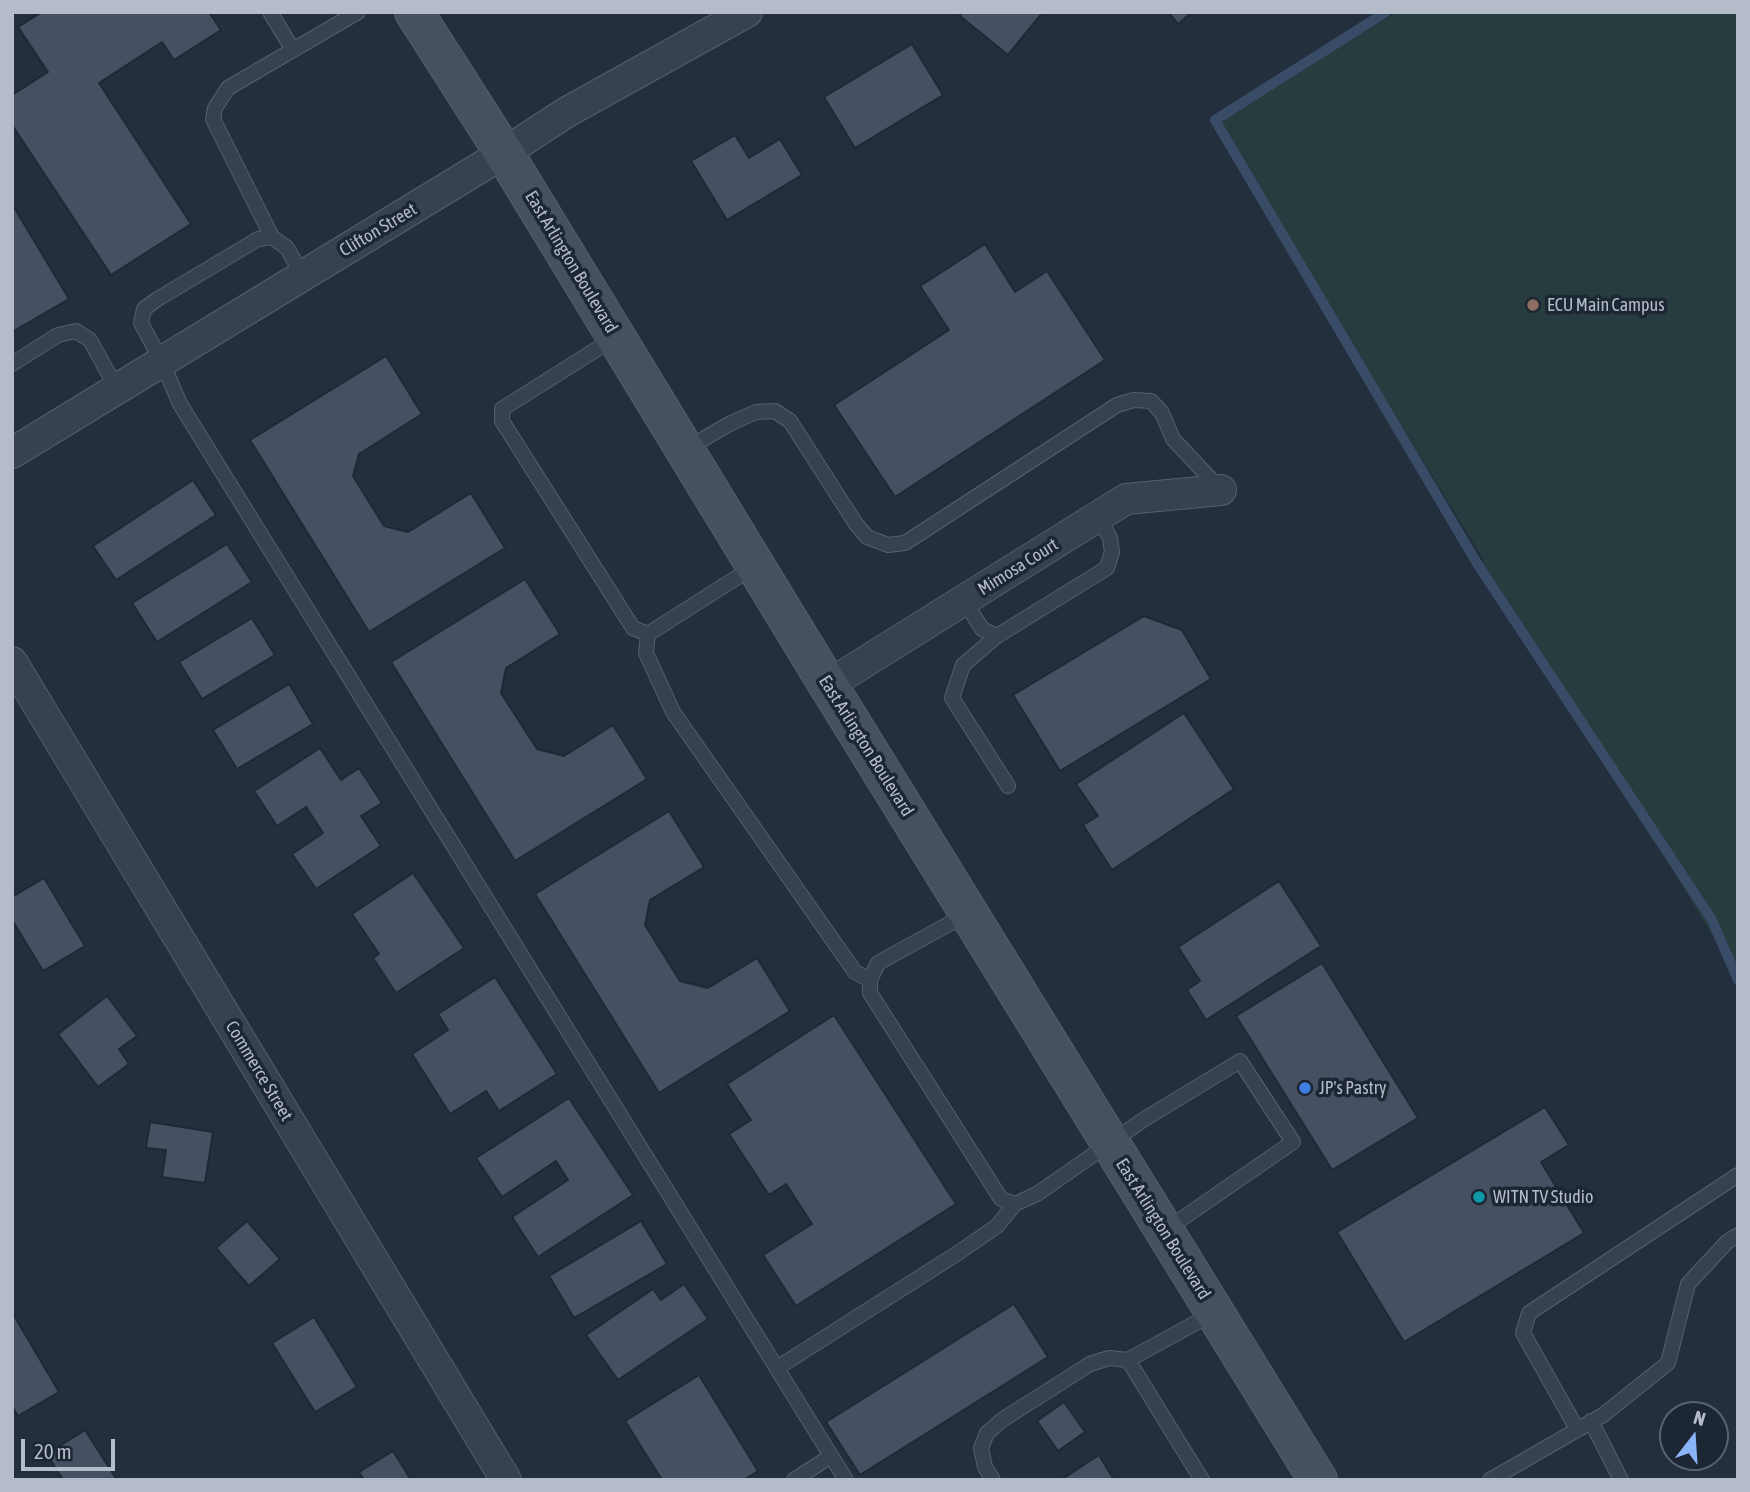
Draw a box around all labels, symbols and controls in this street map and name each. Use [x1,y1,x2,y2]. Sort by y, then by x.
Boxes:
street label: East Arlington Boulevard [520,187,622,337]
street label: Clifton Street [336,199,420,261]
place label: ECU Main Campus [1547,294,1665,316]
marker: ECU Main Campus [1525,297,1541,313]
street label: Mimosa Court [974,534,1062,600]
street label: East Arlington Boulevard [814,672,918,820]
street label: Commerce Street [221,1017,297,1125]
place label: JP's Pastry [1319,1077,1386,1099]
marker: JP's Pastry [1297,1080,1313,1096]
street label: East Arlington Boulevard [1111,1155,1215,1303]
place label: WITN TV Studio [1493,1186,1593,1208]
marker: WITN TV Studio [1471,1189,1487,1205]
north arrow [1659,1401,1729,1471]
text: N [1691,1406,1708,1430]
scale bar [24,1426,119,1470]
text: 20 m [34,1439,72,1463]

